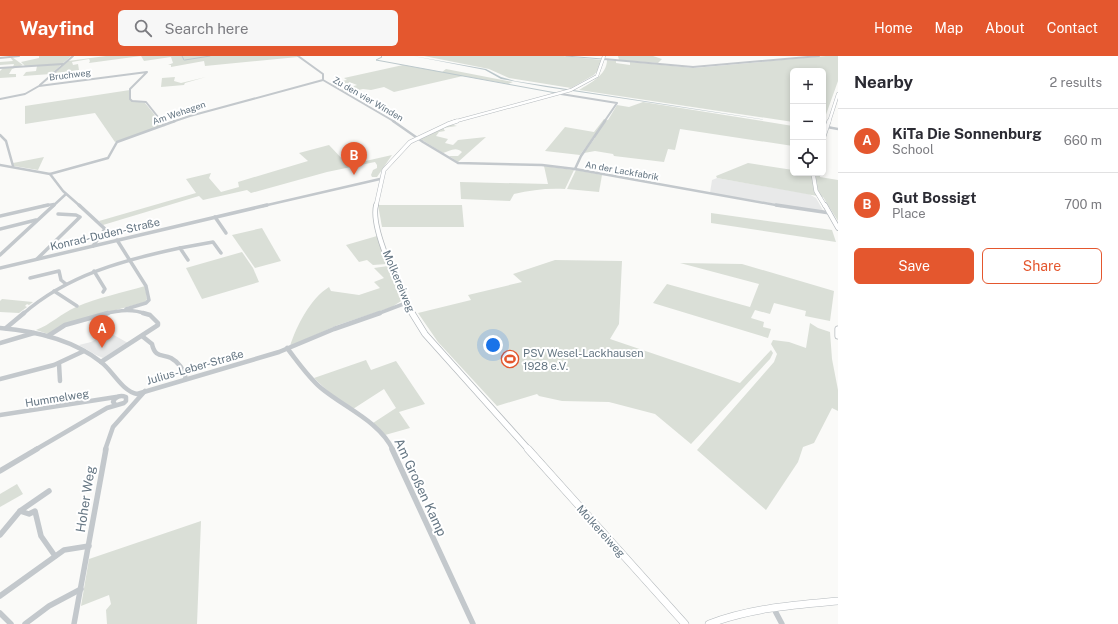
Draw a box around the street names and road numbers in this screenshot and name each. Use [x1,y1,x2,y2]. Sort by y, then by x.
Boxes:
street label: Bruchweg [48,66,92,83]
street label: Zu den vier Winden [331,74,406,123]
street label: Am Wehagen [151,98,207,127]
street label: An der Lackfabrik [584,159,660,182]
street label: Konrad-Duden-Straße [49,216,161,252]
street label: Molkereiweg [381,248,417,314]
street label: Julius-Leber-Straße [145,347,245,387]
street label: Hummelweg [24,387,90,409]
street label: Am Großen Kamp [391,436,450,539]
street label: Hoher Weg [73,465,98,533]
street label: Molkereiweg [574,502,628,560]

